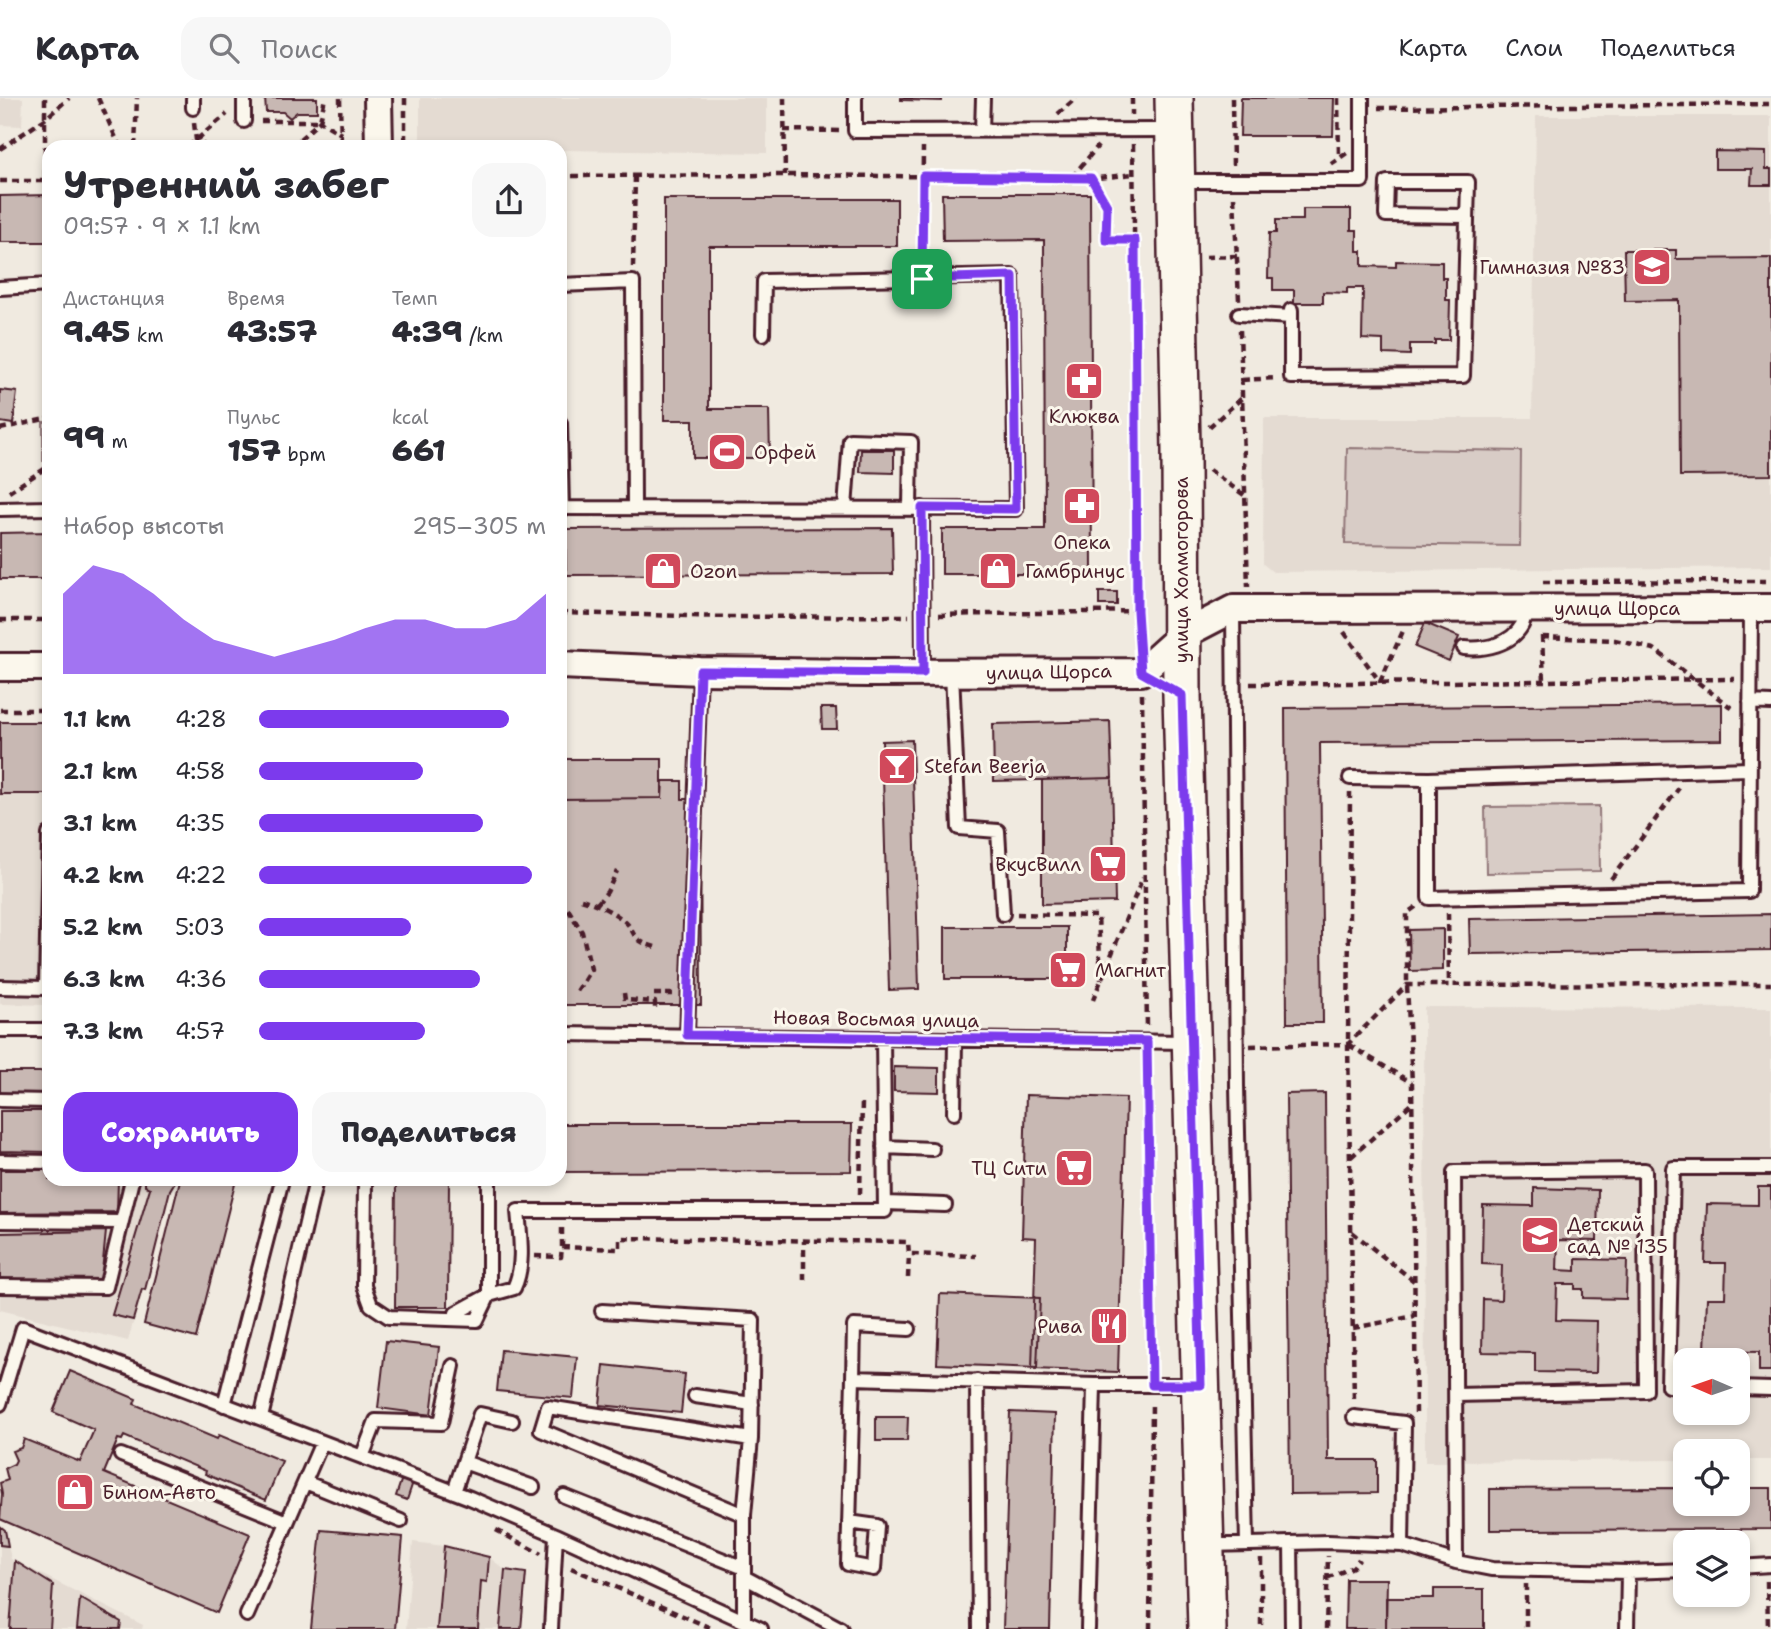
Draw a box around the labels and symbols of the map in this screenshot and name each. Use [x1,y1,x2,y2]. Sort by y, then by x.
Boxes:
school or university icon: Гимназия №83 [1631,246,1673,288]
pin [892,249,952,309]
place label: Гимназия №83 [1480,255,1625,280]
pharmacy icon: Клюква [1063,360,1105,402]
place label: Клюква [1049,404,1119,429]
sports icon: Орфей [706,431,748,473]
place label: Орфей [754,440,816,465]
street label: улица Холмогорова [1169,476,1194,663]
pharmacy icon: Опека [1061,485,1103,527]
place label: Опека [1054,530,1111,555]
shop icon: Ozon [642,550,684,592]
shop icon: Гамбринус [977,550,1019,592]
place label: Ozon [690,559,737,584]
place label: Гамбринус [1025,559,1125,584]
street label: улица Щорса [1554,596,1680,621]
street label: улица Щорса [986,658,1112,686]
bar icon: Stefan Beerja [876,745,918,787]
place label: Stefan Beerja [924,754,1046,779]
supermarket icon: ВкусВилл [1087,843,1129,885]
place label: ВкусВилл [995,852,1081,877]
supermarket icon: Магнит [1047,949,1089,991]
place label: Магнит [1095,958,1166,983]
street label: Новая Восьмая улица [773,1005,980,1033]
supermarket icon: ТЦ Сити [1053,1147,1095,1189]
place label: ТЦ Сити [971,1156,1047,1181]
place label: Детский сад № 135 [1567,1212,1668,1259]
school or university icon: Детский сад № 135 [1519,1214,1561,1256]
restaurant icon: Рива [1088,1305,1130,1347]
place label: Рива [1037,1314,1082,1339]
north arrow [1673,1348,1750,1424]
shop icon: Бином-Авто [54,1471,96,1513]
place label: Бином-Авто [102,1480,216,1505]

